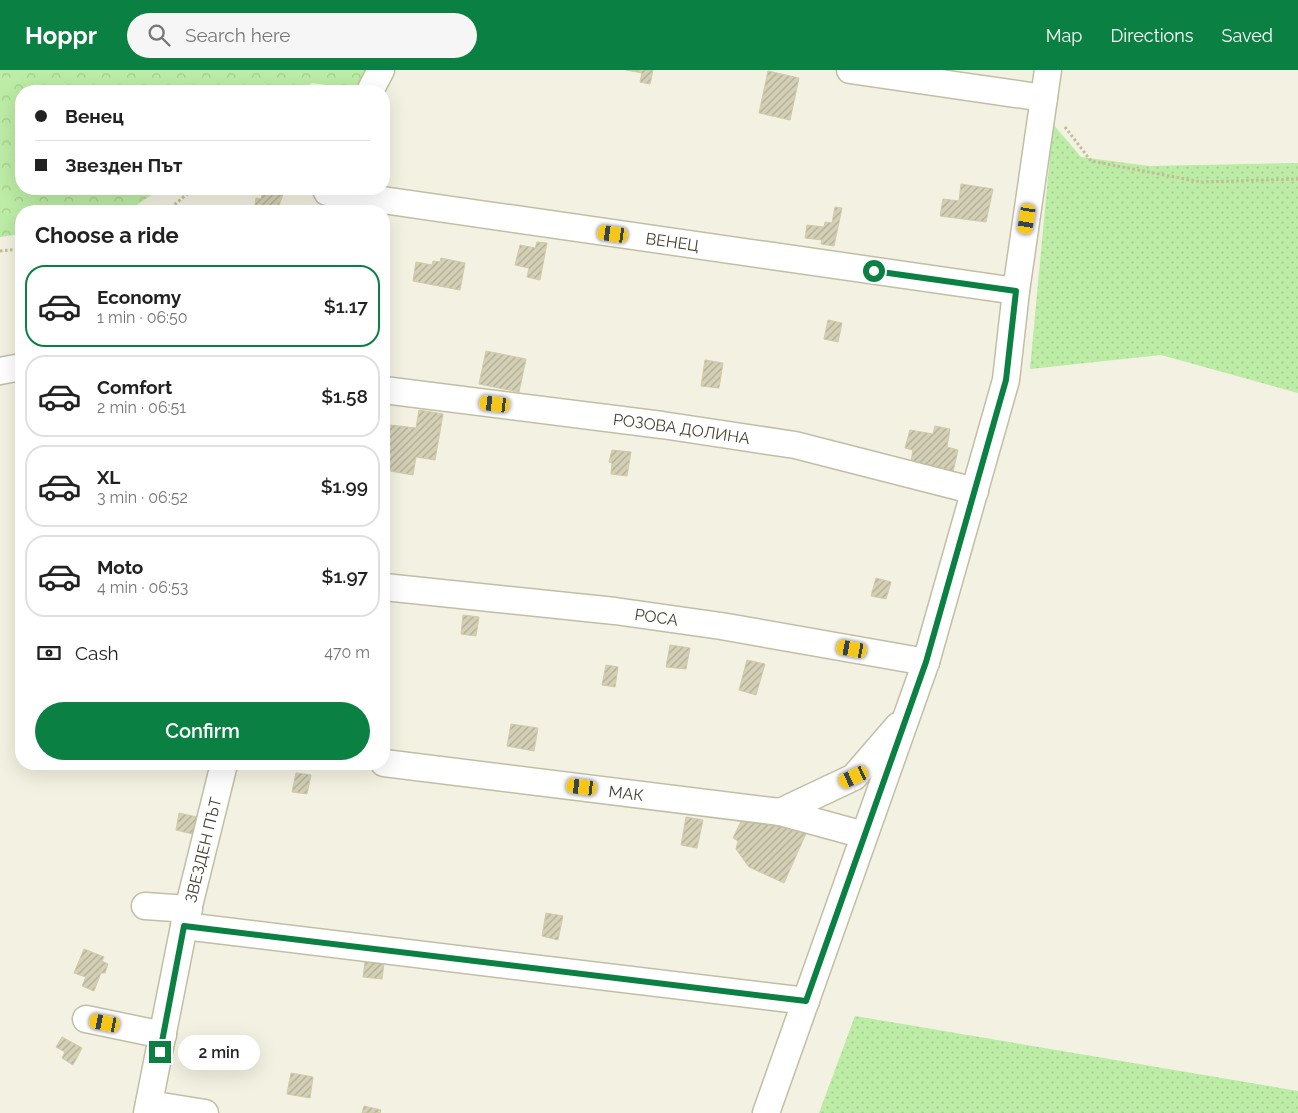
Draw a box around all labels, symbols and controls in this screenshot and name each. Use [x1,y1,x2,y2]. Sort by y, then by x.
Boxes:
search box [127,13,477,58]
text: Hoppr [25,21,97,50]
icon: search [145,21,173,49]
text: Search here [185,24,290,46]
text: Map [1046,25,1082,46]
text: Directions [1110,25,1194,46]
text: Saved [1222,25,1273,46]
text: Венец [65,105,124,127]
text: Звезден Път [65,154,182,176]
car [1017,203,1036,235]
text: Choose a ride [35,222,179,248]
car [597,224,628,244]
street label: ВЕНЕЦ [644,229,701,255]
route start [863,260,885,282]
icon: car [37,284,82,329]
text: Economy [97,286,181,308]
text: $1.17 [324,295,368,317]
text: 1 min · 06:50 [97,308,188,327]
icon: car [37,374,82,419]
text: Comfort [97,376,172,398]
text: $1.58 [321,385,368,407]
car [479,395,510,413]
text: 2 min · 06:51 [97,398,186,417]
street label: РОЗОВА ДОЛИНА [612,410,751,448]
icon: car [37,464,82,509]
text: XL [97,466,120,488]
text: $1.99 [321,475,368,497]
text: 3 min · 06:52 [97,488,188,507]
icon: car [37,554,82,599]
text: Moto [97,556,143,578]
text: $1.97 [321,565,368,587]
text: 4 min · 06:53 [97,578,188,597]
street label: РОСА [633,605,679,630]
icon: cash [35,639,63,667]
car [835,639,868,659]
text: Cash [75,642,119,664]
text: 470 m [324,643,370,662]
button: Confirm [35,702,370,760]
car [837,764,870,790]
car [566,778,597,796]
street label: МАК [608,782,645,805]
street label: ЗВЕЗДЕН ПЪТ [181,795,226,905]
car [88,1013,121,1033]
callout: 2 min [178,1034,260,1070]
route end [149,1041,171,1063]
text: 2 min [199,1043,240,1062]

